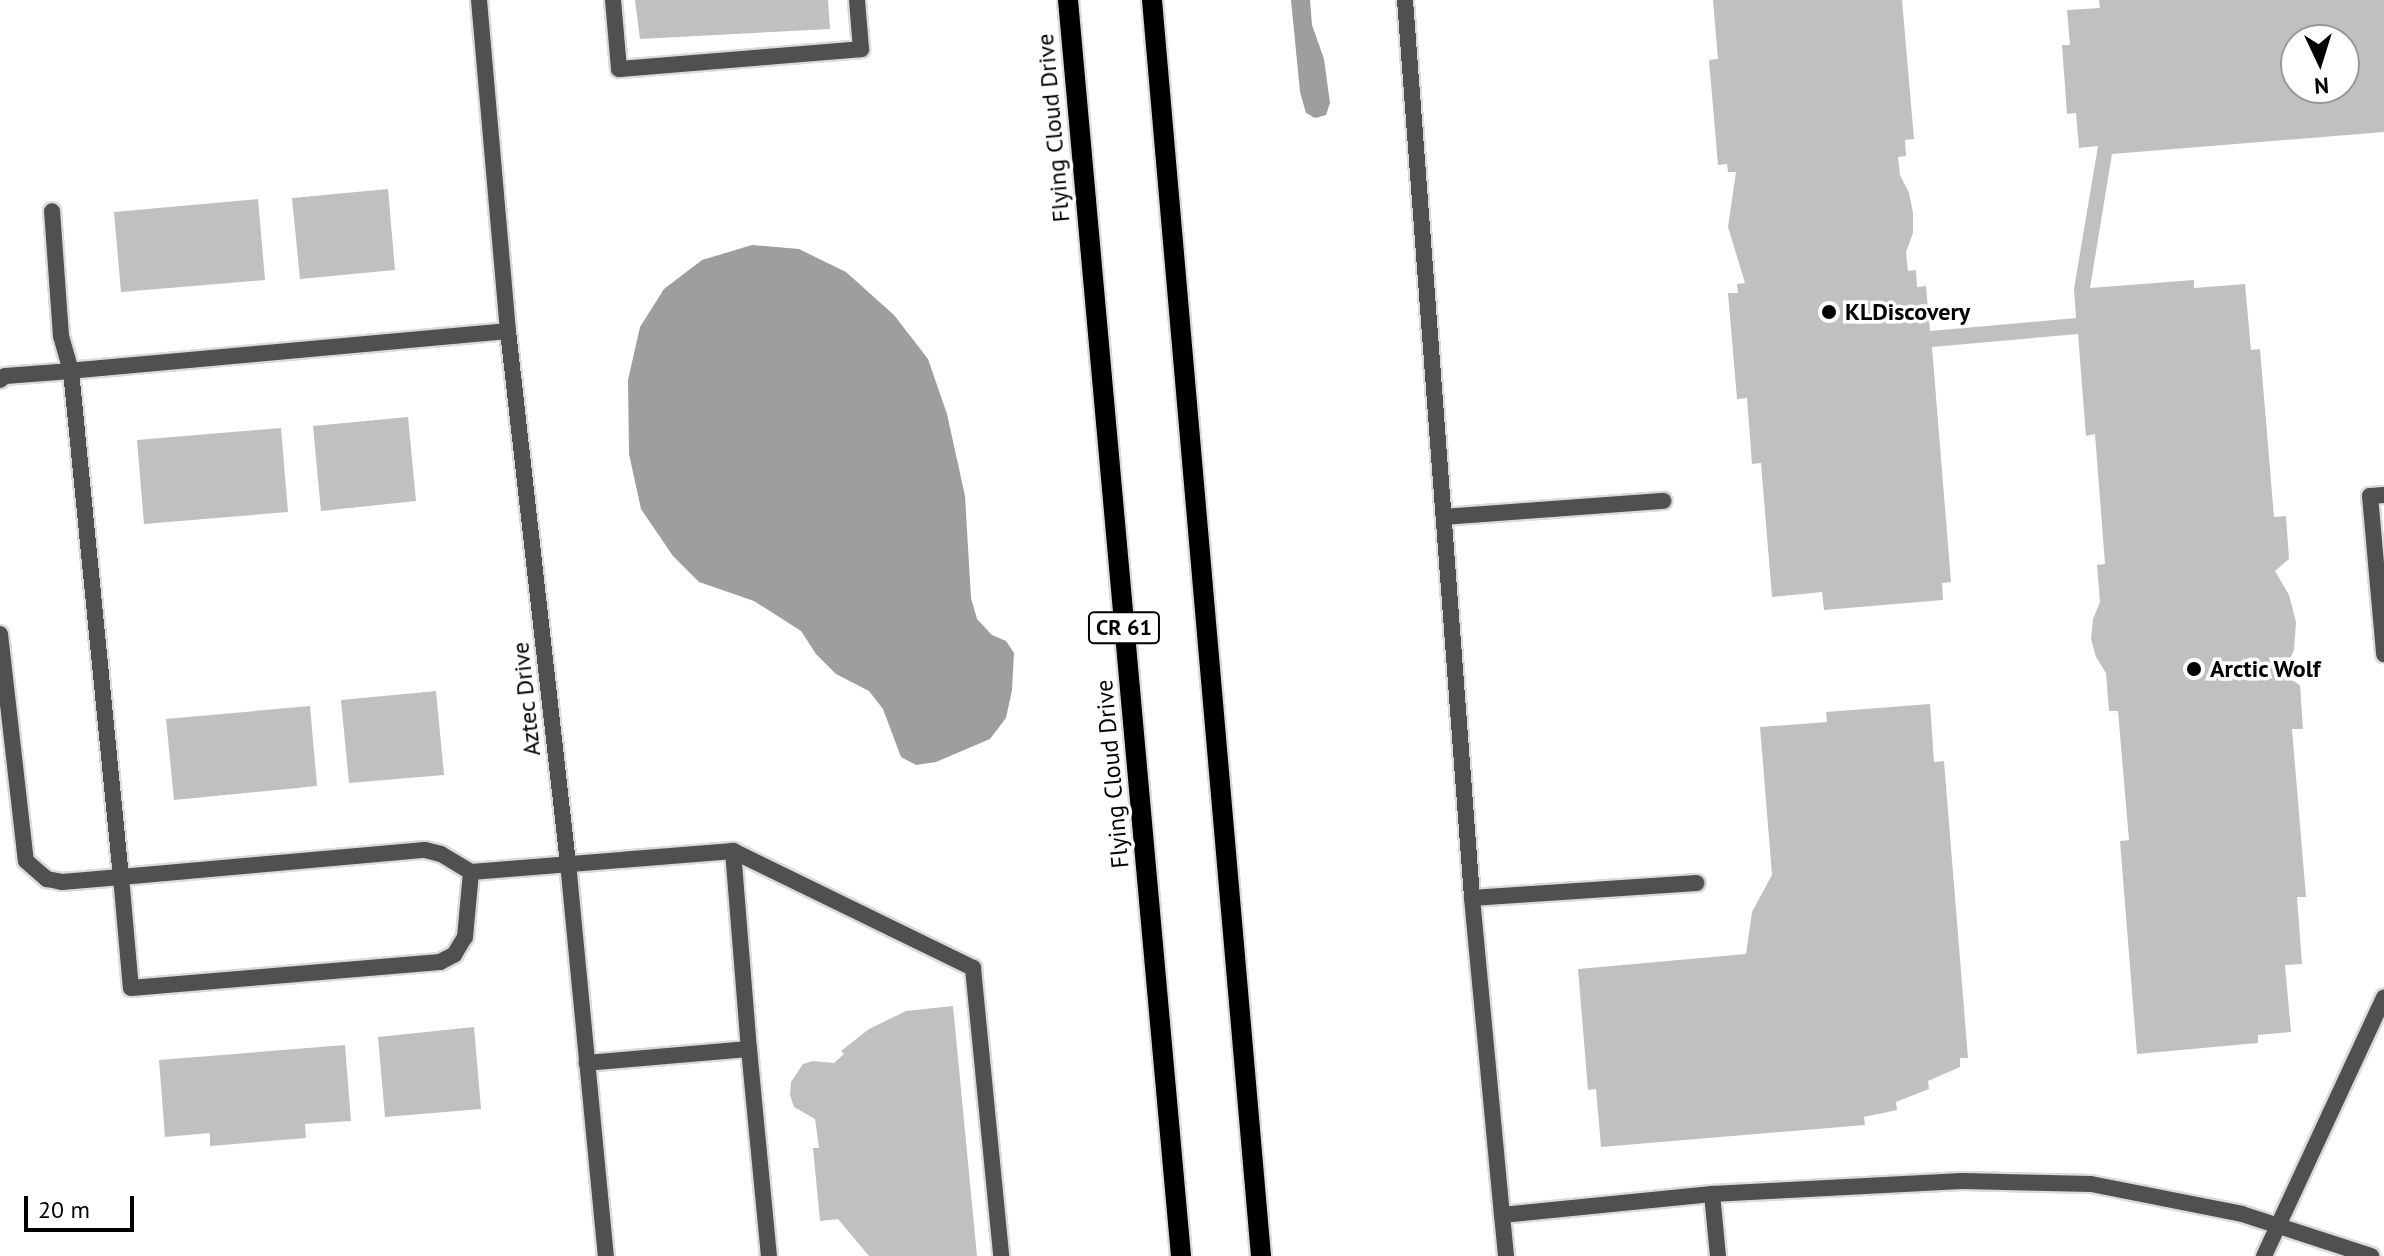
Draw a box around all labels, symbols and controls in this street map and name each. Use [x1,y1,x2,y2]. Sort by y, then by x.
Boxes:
north arrow [2280,24,2360,104]
street label: Flying Cloud Drive [1030,33,1076,223]
text: N [2313,71,2330,100]
place label: KLDiscovery [1845,298,1970,326]
marker: KLDiscovery [1820,303,1838,321]
road number: CR 61 [1086,610,1162,646]
street label: Aztec Drive [506,640,546,758]
place label: Arctic Wolf [2210,655,2322,683]
marker: Arctic Wolf [2185,660,2203,678]
street label: Flying Cloud Drive [1089,679,1135,869]
scale bar [28,1180,138,1230]
text: 20 m [38,1194,90,1225]

